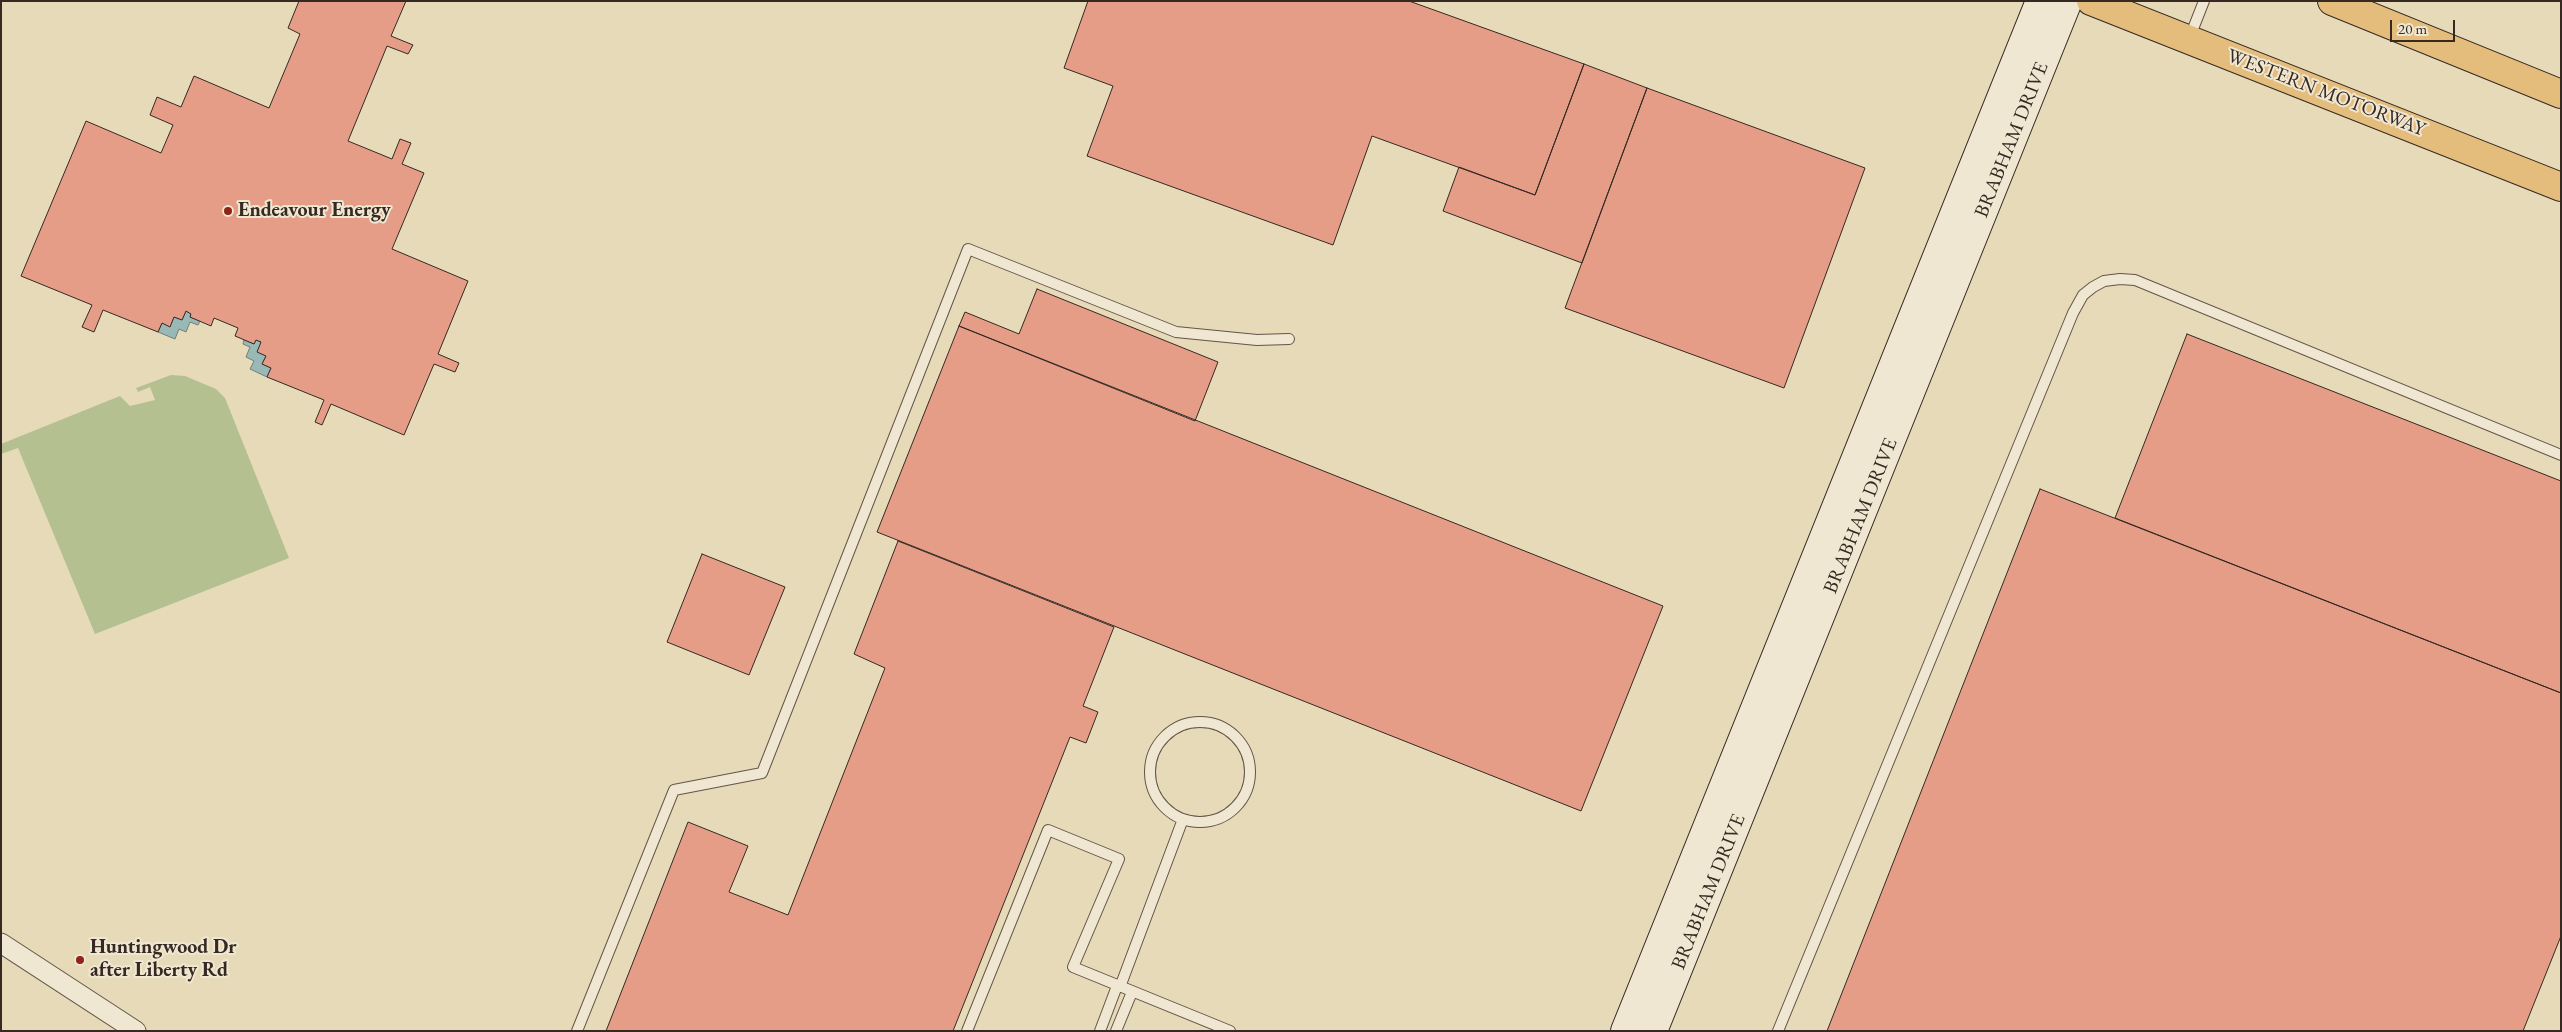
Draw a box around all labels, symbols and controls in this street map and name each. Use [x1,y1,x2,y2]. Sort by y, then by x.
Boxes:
scale bar [2392,10,2457,42]
text: 20 m [2398,19,2427,38]
street label: WESTERN MOTORWAY [2223,44,2429,142]
street label: BRABHAM DRIVE [1970,59,2054,221]
place label: Endeavour Energy [238,199,391,223]
marker: Endeavour Energy [222,205,234,217]
street label: BRABHAM DRIVE [1819,435,1903,597]
street label: BRABHAM DRIVE [1667,811,1751,973]
place label: Huntingwood Dr after Liberty Rd [90,936,237,983]
marker: Huntingwood Dr after Liberty Rd [74,954,86,966]

